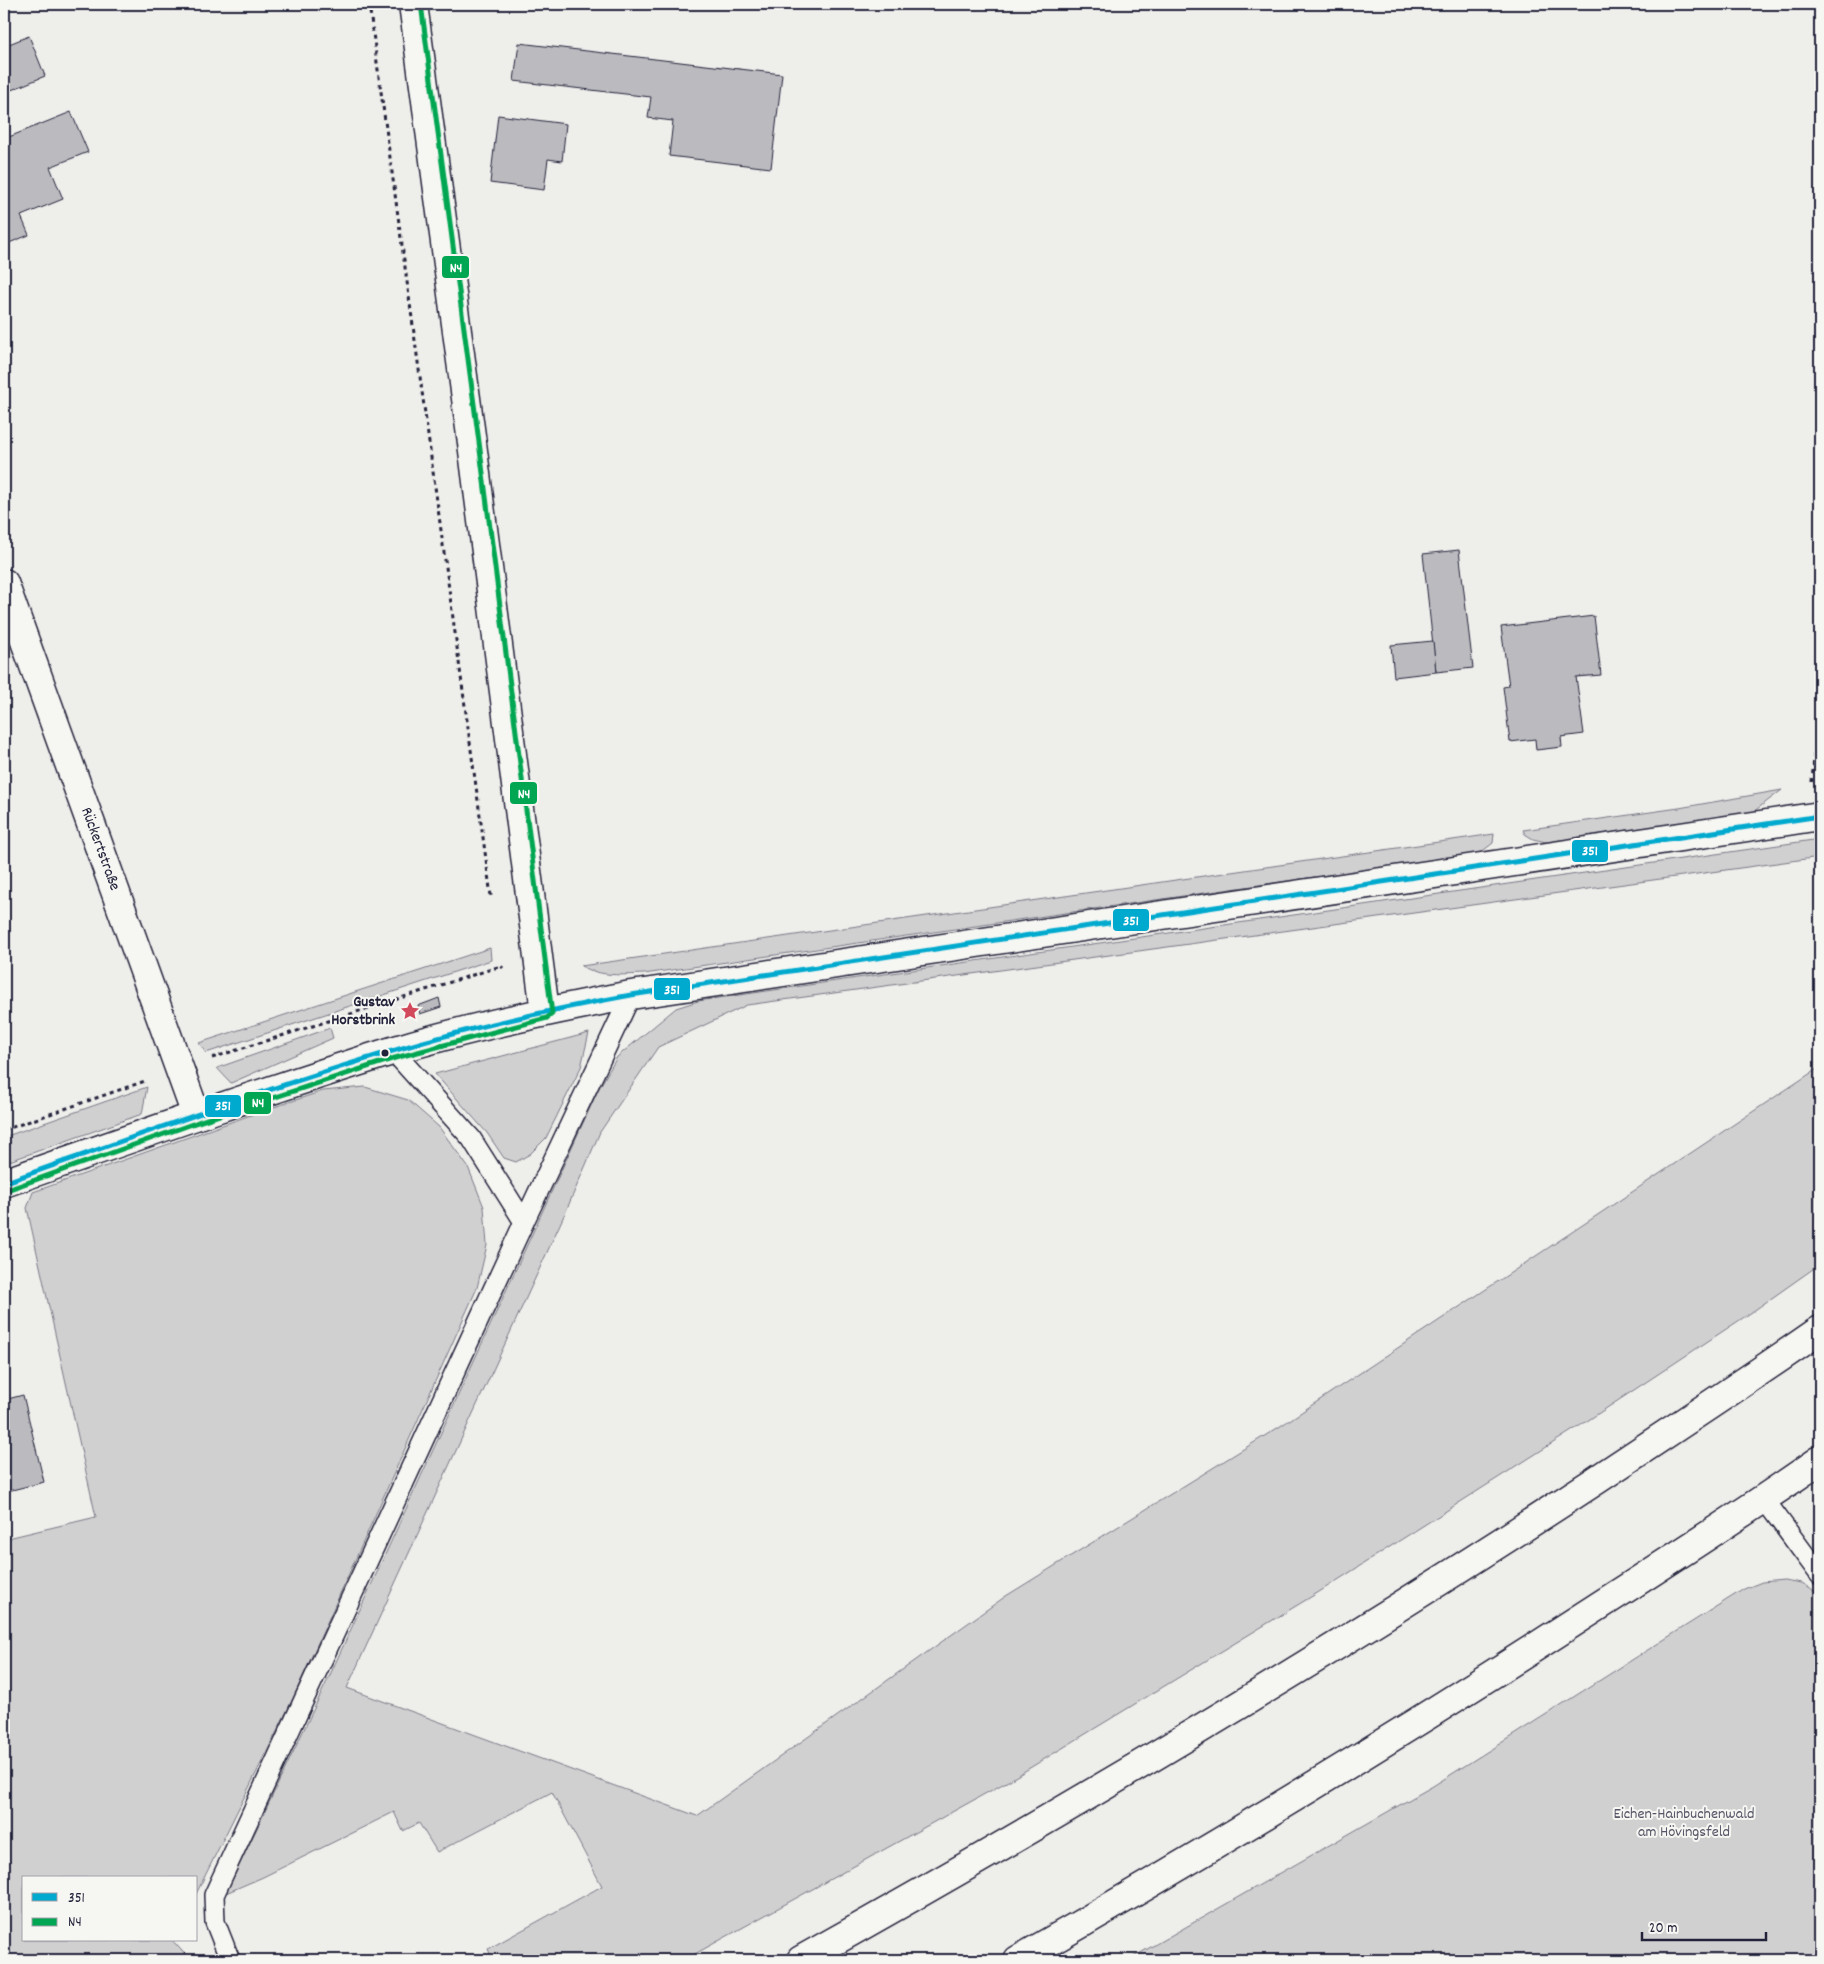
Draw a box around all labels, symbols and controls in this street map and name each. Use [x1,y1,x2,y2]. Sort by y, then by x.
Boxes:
line badge: N4 [441,255,470,279]
text: N4 [450,259,463,279]
line badge: N4 [509,781,538,805]
text: N4 [518,785,531,805]
street label: Rückertstraße [74,804,126,894]
line badge: 351 [1571,839,1609,863]
text: 351 [1582,842,1598,862]
line badge: 351 [1112,908,1150,932]
text: 351 [1123,912,1139,932]
line badge: 351 [653,977,691,1001]
text: 351 [664,981,680,1001]
place label: Gustav Horstbrink [331,991,395,1032]
place icon: Gustav Horstbrink [399,1000,421,1022]
unlabelled marker [380,1048,390,1058]
line badge: N4 [243,1091,272,1115]
line badge: 351 [204,1094,242,1118]
text: N4 [252,1094,265,1114]
text: 351 [215,1097,231,1117]
park label: Eichen-Hainbuchenwald am Hövingsfeld [1613,1803,1755,1844]
legend [22,1876,198,1942]
text: 351 [68,1888,85,1910]
scale bar [1642,1909,1765,1941]
text: N4 [68,1912,82,1934]
text: 20 m [1649,1918,1677,1940]

